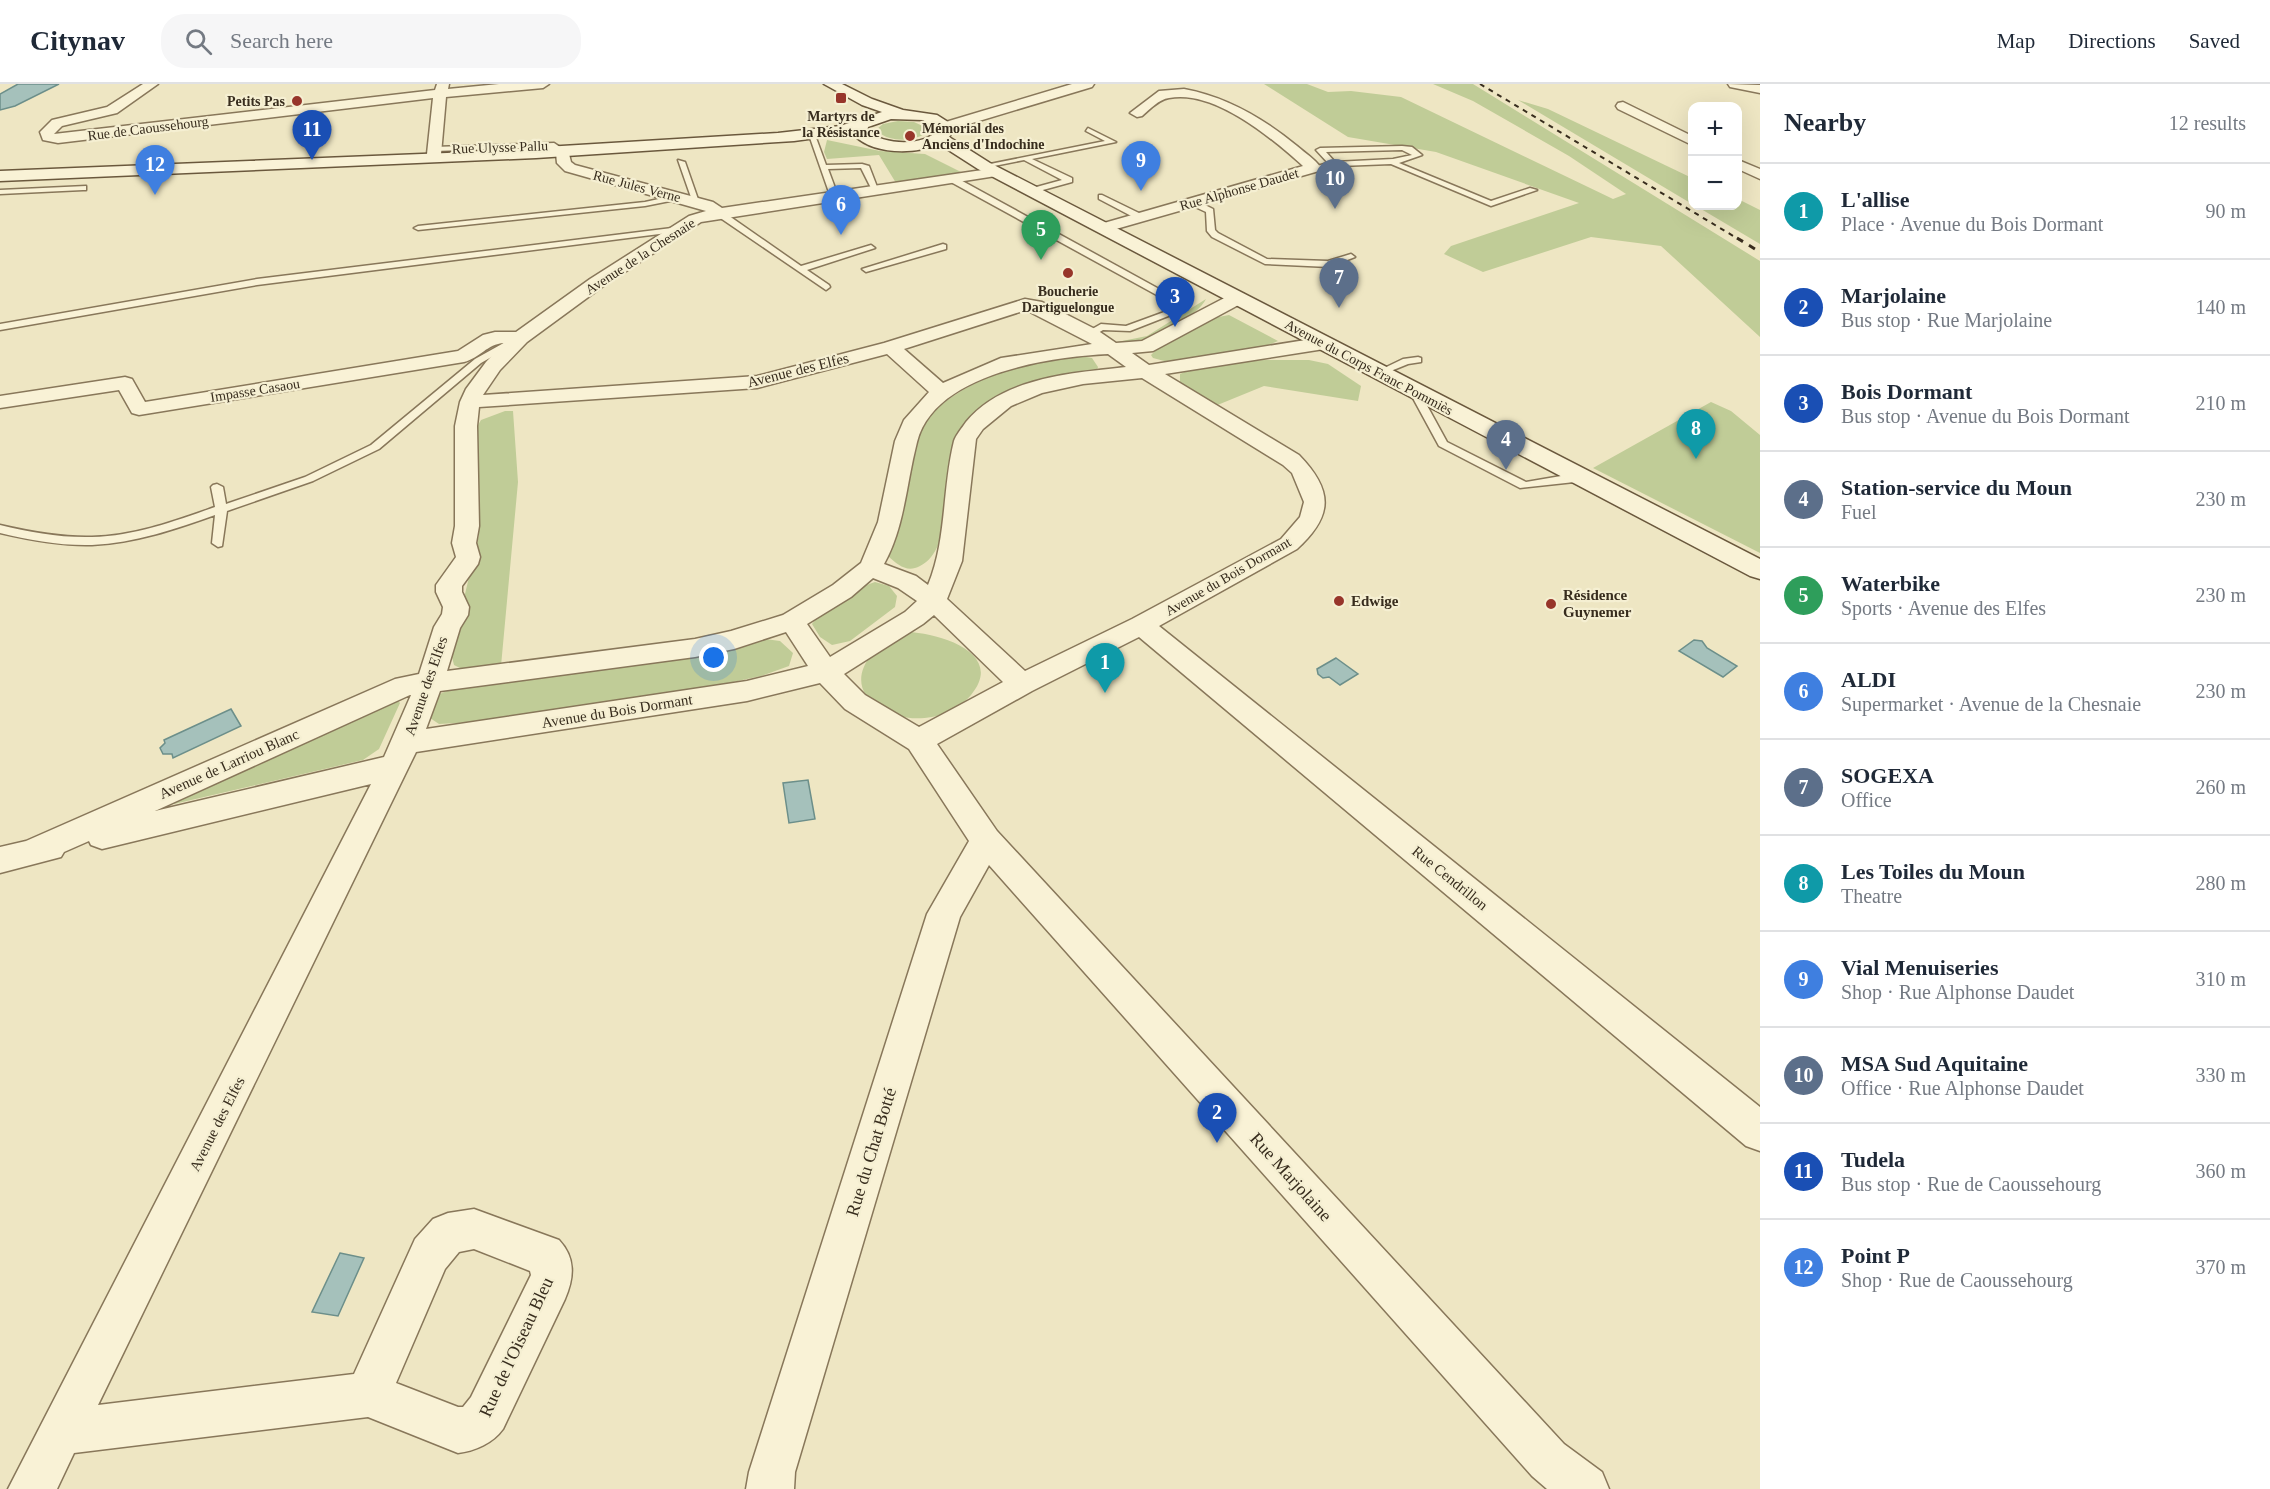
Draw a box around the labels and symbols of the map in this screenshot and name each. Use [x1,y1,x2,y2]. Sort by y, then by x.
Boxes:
marker: Martyrs de la Résistance [834,91,848,105]
place label: Petits Pas [227,94,286,109]
marker: Petits Pas [290,94,304,108]
place label: Martyrs de la Résistance [802,109,880,140]
pin: 11 [292,110,332,160]
street label: Rue de Caoussehourg [87,114,209,143]
place label: Mémorial des Anciens d'Indochine [922,121,1045,152]
marker: Mémorial des Anciens d'Indochine [903,129,917,143]
street label: Rue Ulysse Pallu [452,138,548,157]
pin: 9 [1122,141,1160,191]
pin: 12 [136,146,174,195]
pin: 10 [1316,160,1354,209]
street label: Rue Alphonse Daudet [1178,165,1300,214]
street label: Rue Jules Verne [591,168,682,205]
pin: 6 [822,186,860,235]
pin: 5 [1022,210,1060,260]
street label: Avenue de la Chesnaie [583,215,698,297]
pin: 7 [1320,258,1358,308]
marker: Boucherie Dartiguelongue [1061,266,1075,280]
pin: 3 [1156,278,1194,327]
place label: Boucherie Dartiguelongue [1022,284,1114,315]
street label: Avenue du Corps Franc Pommiès [1282,317,1455,418]
street label: Avenue des Elfes [746,350,850,390]
street label: Impasse Casaou [209,376,301,405]
pin: 8 [1676,410,1716,459]
pin: 4 [1486,420,1526,470]
street label: Avenue du Bois Dormant [1163,534,1294,619]
place label: Résidence Guynemer [1563,587,1632,620]
place label: Edwige [1351,593,1399,609]
marker: Edwige [1332,594,1346,608]
marker: Résidence Guynemer [1544,597,1558,611]
street label: Avenue des Elfes [402,634,451,738]
your location [699,643,728,672]
pin: 1 [1086,644,1124,693]
street label: Avenue du Bois Dormant [540,691,694,731]
street label: Avenue de Larriou Blanc [157,726,301,802]
street label: Rue Cendrillon [1409,843,1491,914]
street label: Avenue des Elfes [186,1074,248,1174]
street label: Rue du Chat Botté [842,1085,900,1219]
pin: 2 [1198,1094,1236,1143]
street label: Rue Marjolaine [1246,1129,1336,1225]
street label: Rue de l'Oiseau Bleu [475,1274,557,1420]

